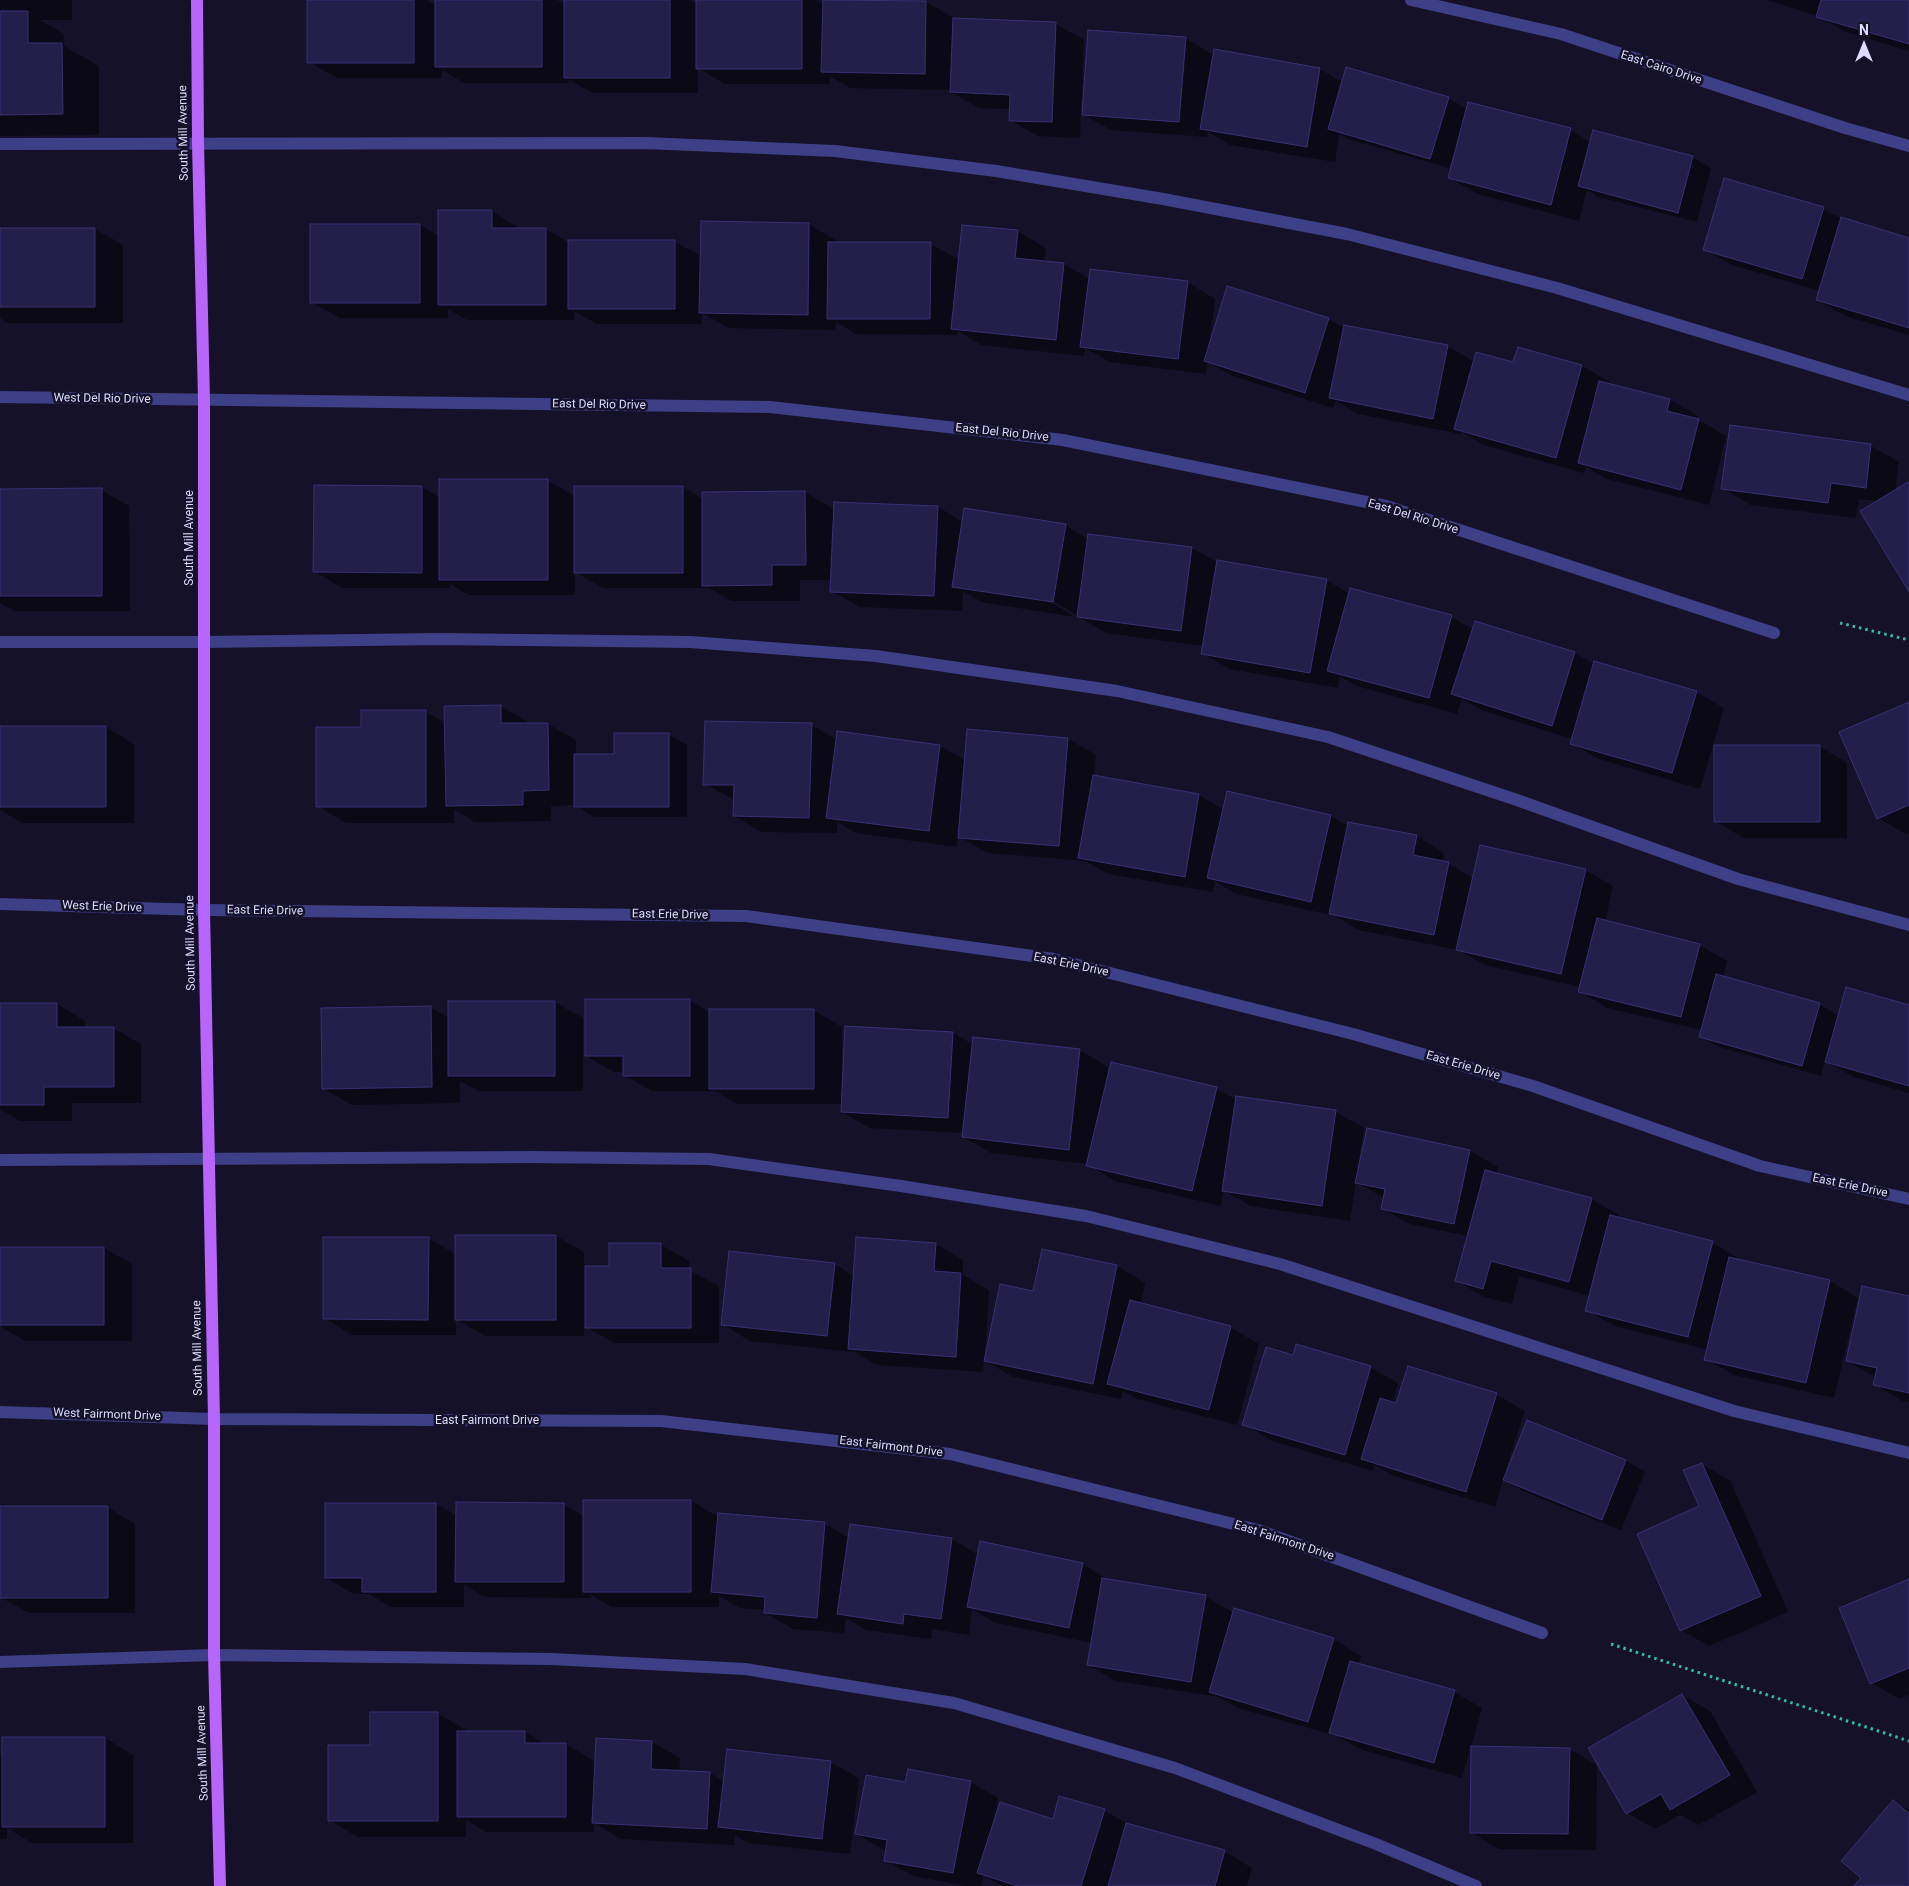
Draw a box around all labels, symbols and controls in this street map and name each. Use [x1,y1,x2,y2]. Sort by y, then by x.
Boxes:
north arrow [1839,20,1889,70]
text: N [1859,22,1869,38]
street label: East Cairo Drive [1619,48,1703,88]
street label: South Mill Avenue [176,85,192,181]
street label: West Del Rio Drive [53,391,151,407]
street label: East Del Rio Drive [552,397,646,413]
street label: East Del Rio Drive [955,421,1049,445]
street label: South Mill Avenue [183,490,197,586]
street label: East Del Rio Drive [1366,496,1460,538]
street label: South Mill Avenue [183,895,199,991]
street label: West Erie Drive [62,898,142,916]
street label: East Erie Drive [227,903,303,919]
street label: East Erie Drive [632,907,708,923]
street label: East Erie Drive [1032,950,1110,980]
street label: East Erie Drive [1424,1049,1502,1083]
street label: East Erie Drive [1811,1171,1889,1201]
street label: South Mill Avenue [190,1300,206,1396]
street label: West Fairmont Drive [53,1406,161,1424]
street label: East Fairmont Drive [435,1414,539,1428]
street label: East Fairmont Drive [838,1434,944,1460]
street label: East Fairmont Drive [1232,1518,1336,1564]
street label: South Mill Avenue [194,1705,212,1801]

